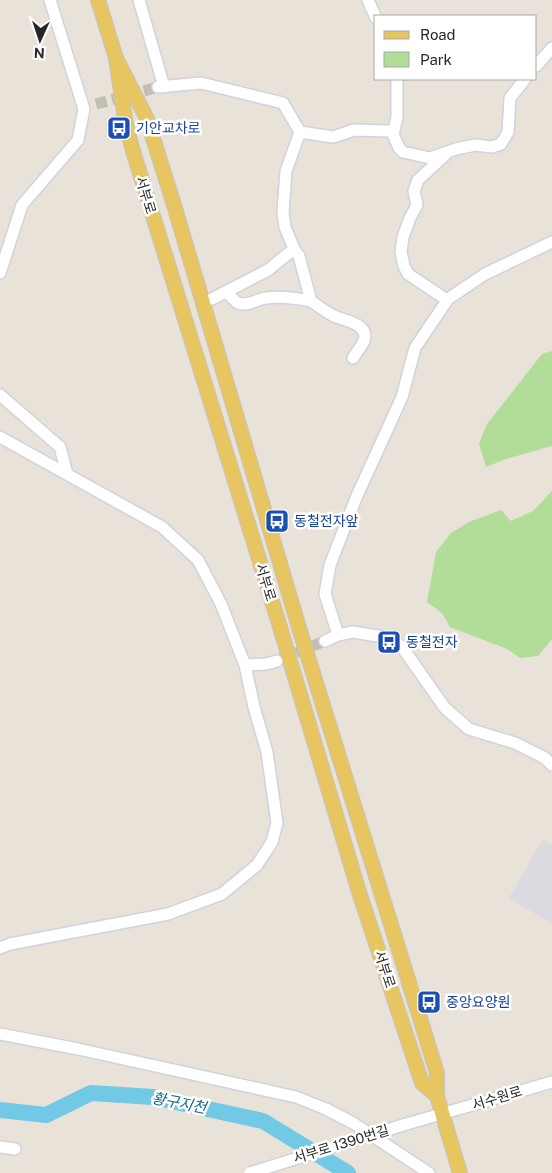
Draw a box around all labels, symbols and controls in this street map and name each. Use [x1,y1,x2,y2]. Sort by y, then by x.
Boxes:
north arrow [15,15,65,65]
legend [374,15,537,80]
text: Road [420,26,456,43]
text: N [33,45,45,61]
text: Park [420,51,452,68]
bus stop icon: 기안교차로 [106,115,132,141]
place label: 기안교차로 [136,120,201,136]
street label: 서부로 [133,174,159,216]
bus stop icon: 동철전자앞 [264,508,290,534]
place label: 동철전자앞 [294,513,359,529]
street label: 서부로 [253,561,279,603]
bus stop icon: 동철전자 [376,629,402,655]
place label: 동철전자 [406,634,458,650]
street label: 서부로 [371,948,399,990]
bus stop icon: 중앙요양원 [416,989,442,1015]
place label: 중앙요양원 [446,994,510,1010]
street label: 서수원로 [470,1083,524,1113]
water label: 황구지천 [150,1089,210,1117]
street label: 서부로 1390번길 [291,1122,391,1166]

